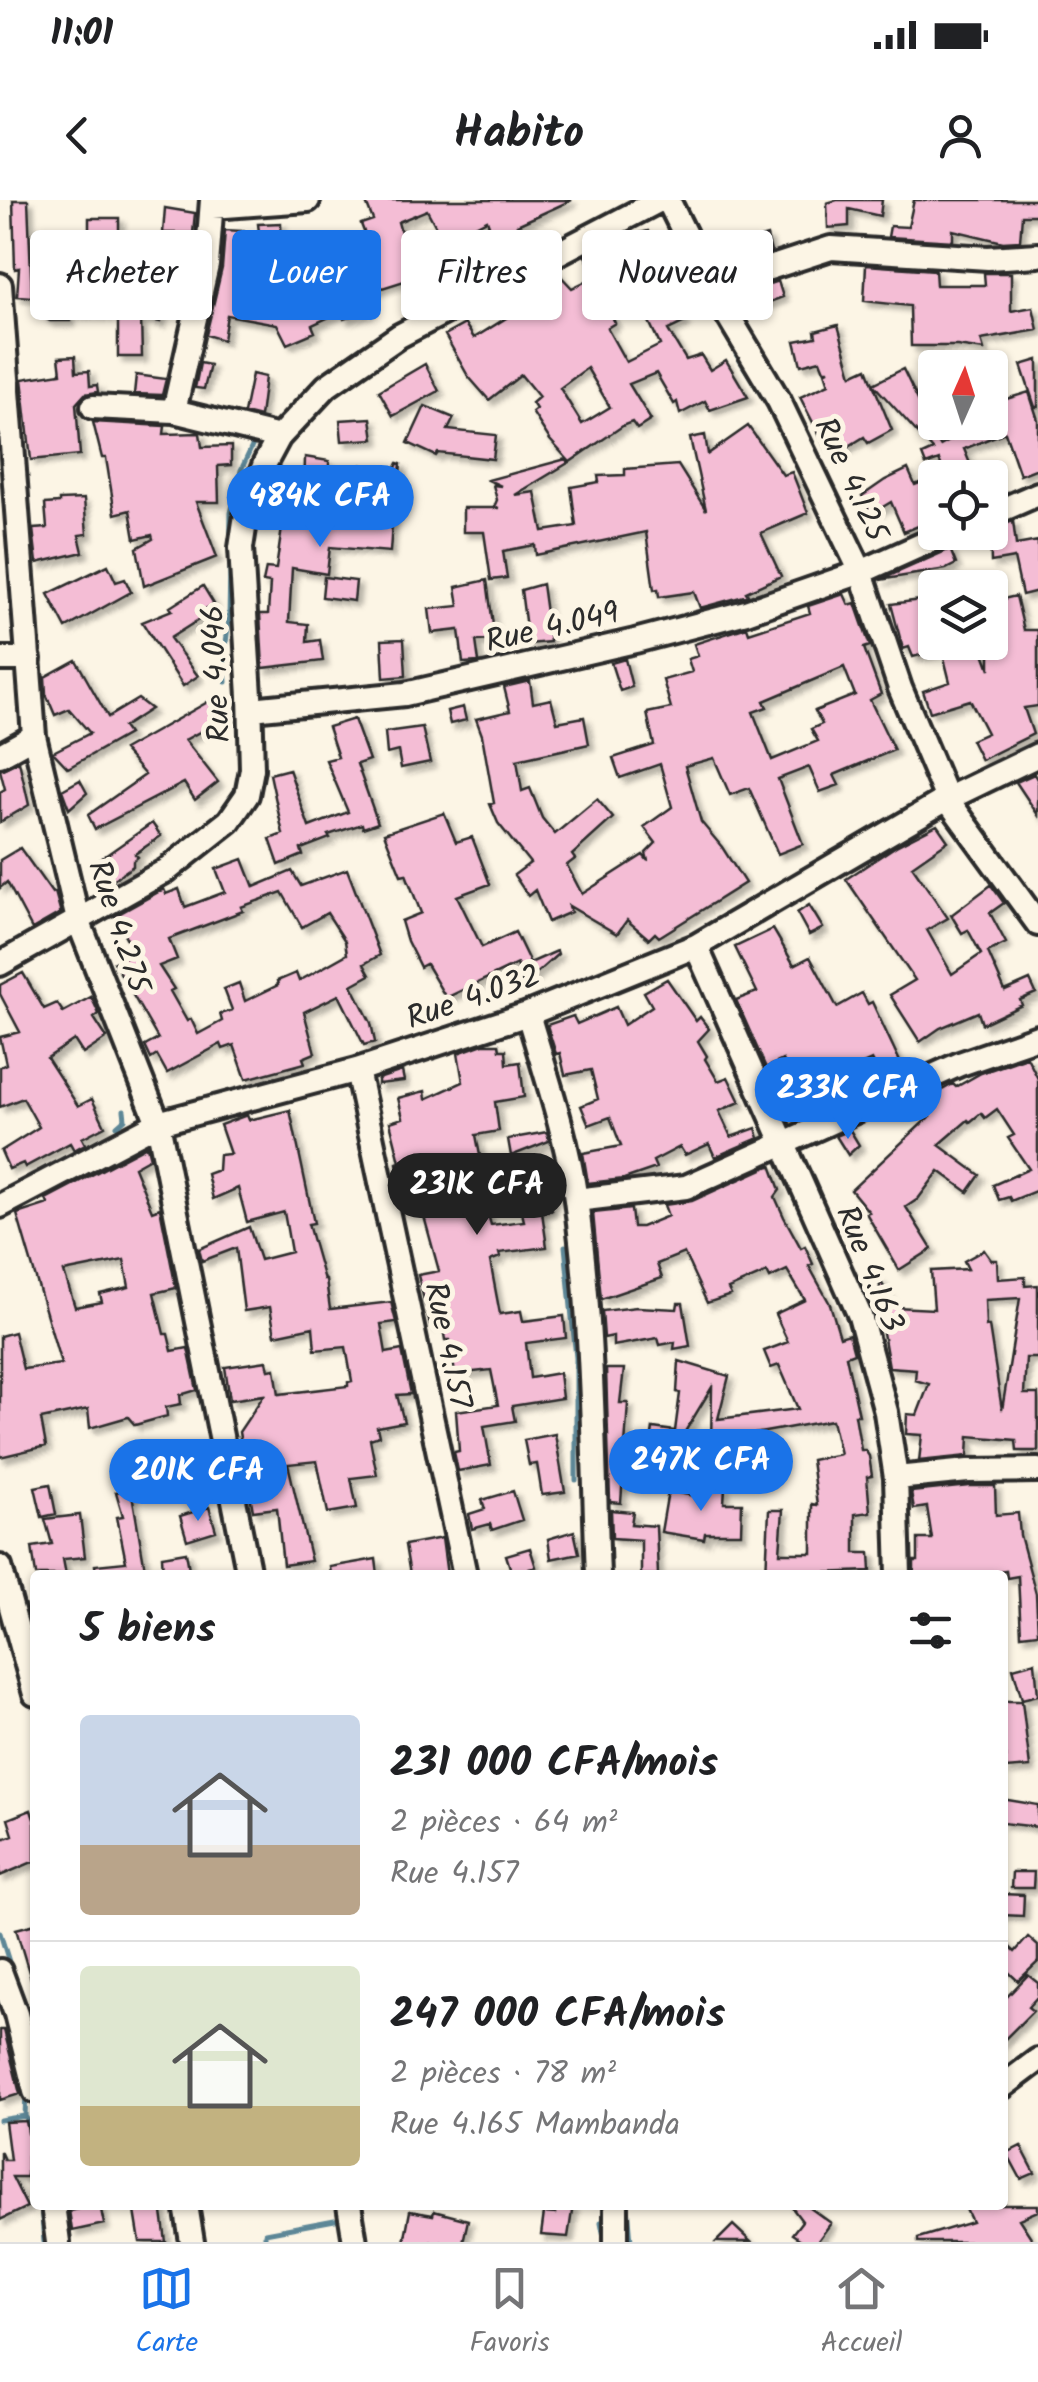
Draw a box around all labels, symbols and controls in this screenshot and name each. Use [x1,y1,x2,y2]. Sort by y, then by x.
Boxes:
text: 11:01 [50,5,113,65]
text: Habito [454,99,584,171]
icon: back [50,108,105,163]
icon: person [933,108,988,163]
chip: Acheter [30,230,212,320]
chip: Louer [232,230,381,320]
chip: Filtres [401,230,562,320]
chip: Nouveau [582,230,773,320]
north arrow [918,350,1008,440]
map controls [918,350,1008,660]
street label: Rue 4.125 [799,409,902,552]
button: locate [918,460,1008,550]
pin: 484K CFA [217,465,423,550]
text: 484K CFA [249,472,391,523]
button: layers [918,570,1008,660]
street label: Rue 4.049 [481,588,625,669]
street label: Rue 4.046 [188,604,247,744]
street label: Rue 4.275 [72,854,164,1002]
street label: Rue 4.032 [400,952,548,1045]
pin: 233K CFA [745,1057,951,1142]
text: 233K CFA [777,1064,919,1115]
pin: 231K CFA [374,1153,580,1238]
text: 231K CFA [410,1160,544,1211]
street label: Rue 4.163 [820,1198,917,1340]
street label: Rue 4.157 [408,1277,485,1415]
pin: 247K CFA [598,1429,804,1514]
text: 247K CFA [631,1436,771,1487]
pin: 201K CFA [95,1439,301,1524]
text: 201K CFA [131,1446,265,1497]
text: 5 biens [80,1597,216,1664]
icon: filters [903,1603,958,1658]
text: 231 000 CFA/mois [390,1731,718,1798]
icon: home [160,1755,280,1875]
text: 2 pièces · 64 m² [390,1798,617,1849]
text: Rue 4.157 [390,1849,519,1900]
text: 247 000 CFA/mois [390,1982,725,2049]
icon: home [160,2006,280,2126]
text: 2 pièces · 78 m² [390,2049,616,2100]
text: Rue 4.165 Mambanda [390,2100,680,2151]
tab: Carte [136,2261,198,2366]
tab: Favoris [469,2261,550,2366]
tab: Accueil [821,2261,902,2366]

